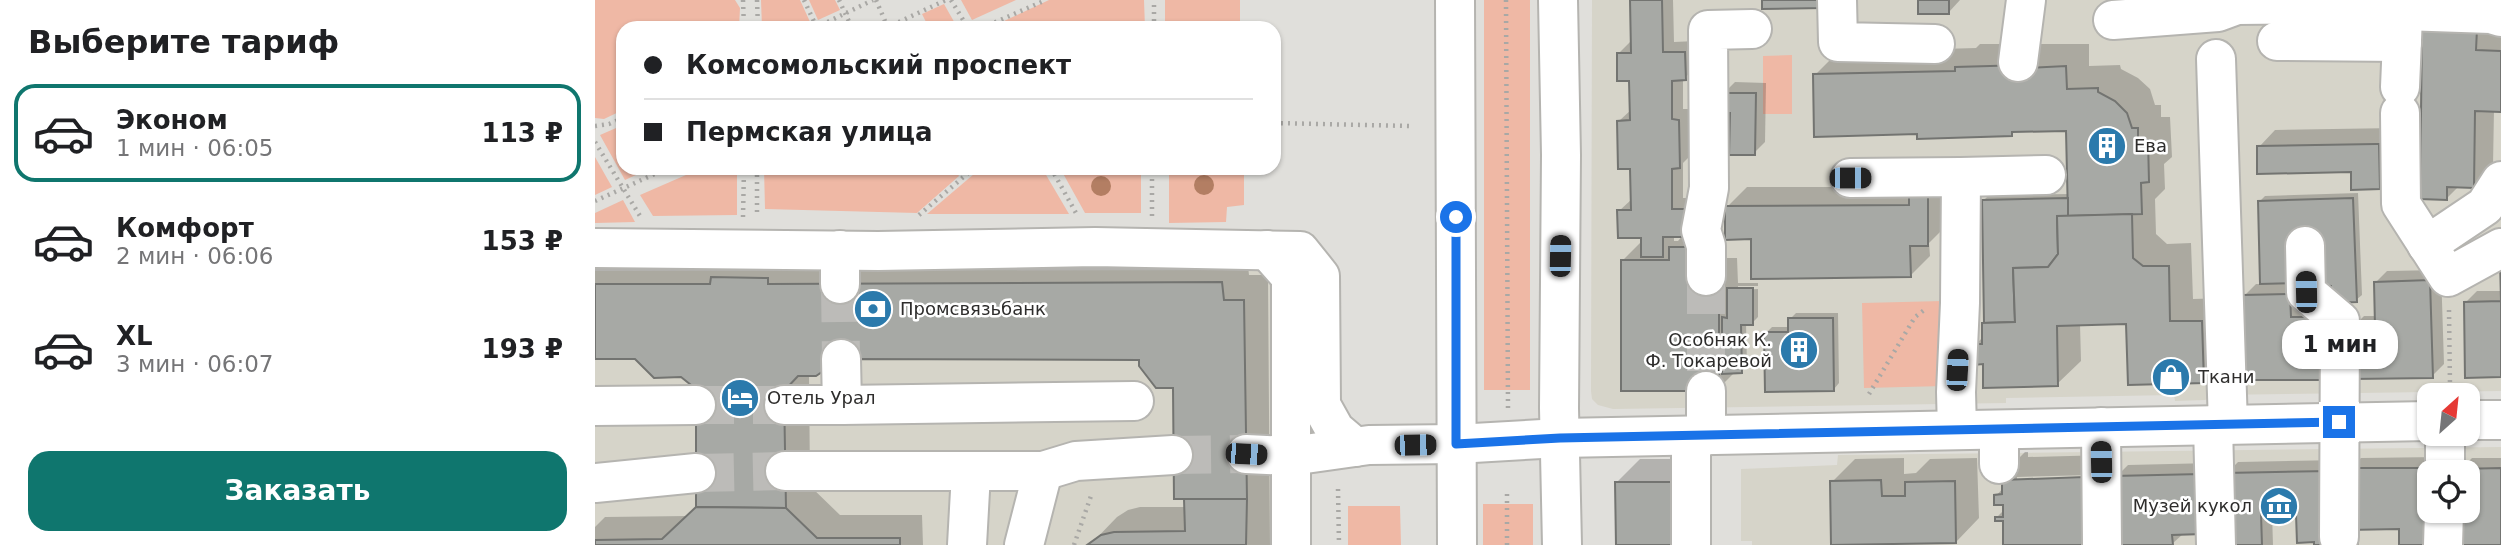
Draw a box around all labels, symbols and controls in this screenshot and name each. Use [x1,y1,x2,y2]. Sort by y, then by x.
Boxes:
text: Выберите тариф [28,23,339,61]
text: Комсомольский проспект [686,50,1071,80]
icon: car [32,102,95,165]
text: Эконом [116,105,228,135]
text: Пермская улица [686,117,933,147]
text: 113 ₽ [482,118,563,148]
building icon: Ева [2086,125,2128,167]
text: 1 мин · 06:05 [116,135,274,161]
place label: Ева [2134,135,2167,156]
car [1830,168,1872,189]
route start [1440,201,1472,233]
icon: car [32,210,95,273]
text: Комфорт [116,213,254,243]
text: 153 ₽ [482,226,563,256]
car [1550,235,1571,277]
text: 2 мин · 06:06 [116,243,274,269]
car [2296,271,2317,313]
bank icon: Промсвязьбанк [852,288,894,330]
place label: Промсвязьбанк [900,298,1046,319]
icon: car [32,318,95,381]
callout: 1 мин [2281,320,2397,370]
text: XL [116,321,153,351]
place label: Особняк К. Ф. Токаревой [1645,329,1772,371]
building icon: Особняк К. Ф. Токаревой [1778,329,1820,371]
text: 1 мин [2303,331,2377,357]
text: 193 ₽ [482,334,563,364]
car [1946,348,1969,392]
text: 3 мин · 06:07 [116,351,274,377]
shop icon: Ткани [2150,356,2192,398]
place label: Ткани [2197,366,2254,387]
hotel icon: Отель Урал [719,377,761,419]
north arrow [2417,383,2480,446]
map controls [2417,383,2480,523]
place label: Отель Урал [767,387,876,408]
route end [2323,406,2355,438]
car [1394,434,1437,456]
car [2091,441,2112,483]
car [1225,442,1268,466]
button: Заказать [28,451,567,531]
button: locate [2417,460,2480,523]
museum icon: Музей кукол [2258,485,2300,527]
place label: Музей кукол [2133,495,2252,516]

